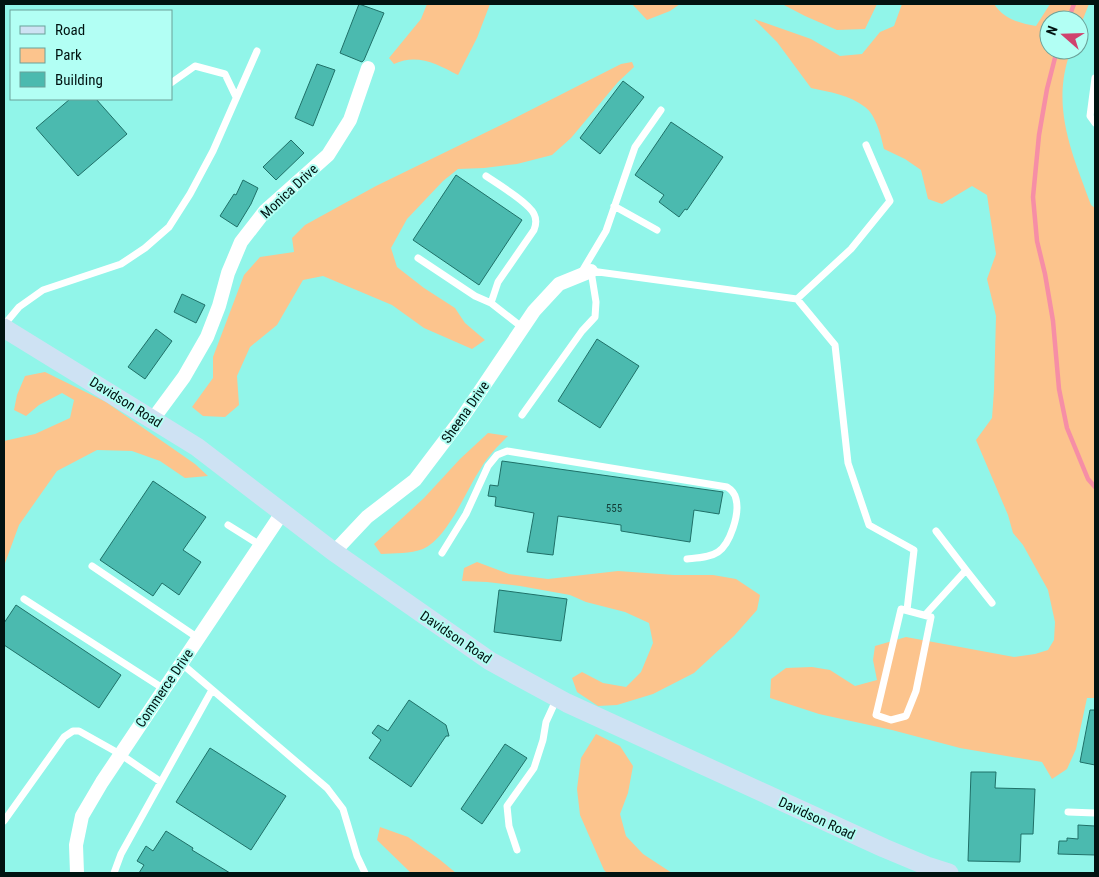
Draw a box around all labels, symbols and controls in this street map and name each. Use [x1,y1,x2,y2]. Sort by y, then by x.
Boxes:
legend [10,10,172,100]
north arrow [1039,10,1089,60]
text: Road [55,21,85,39]
text: N [1043,24,1061,37]
text: Park [55,46,82,64]
text: Building [55,71,103,89]
street label: Monica Drive [257,160,321,221]
street label: Davidson Road [87,373,165,431]
street label: Sheena Drive [438,378,492,446]
house number: 555 [606,502,622,515]
street label: Davidson Road [417,607,495,667]
street label: Commerce Drive [132,645,196,730]
street label: Davidson Road [776,793,858,843]

